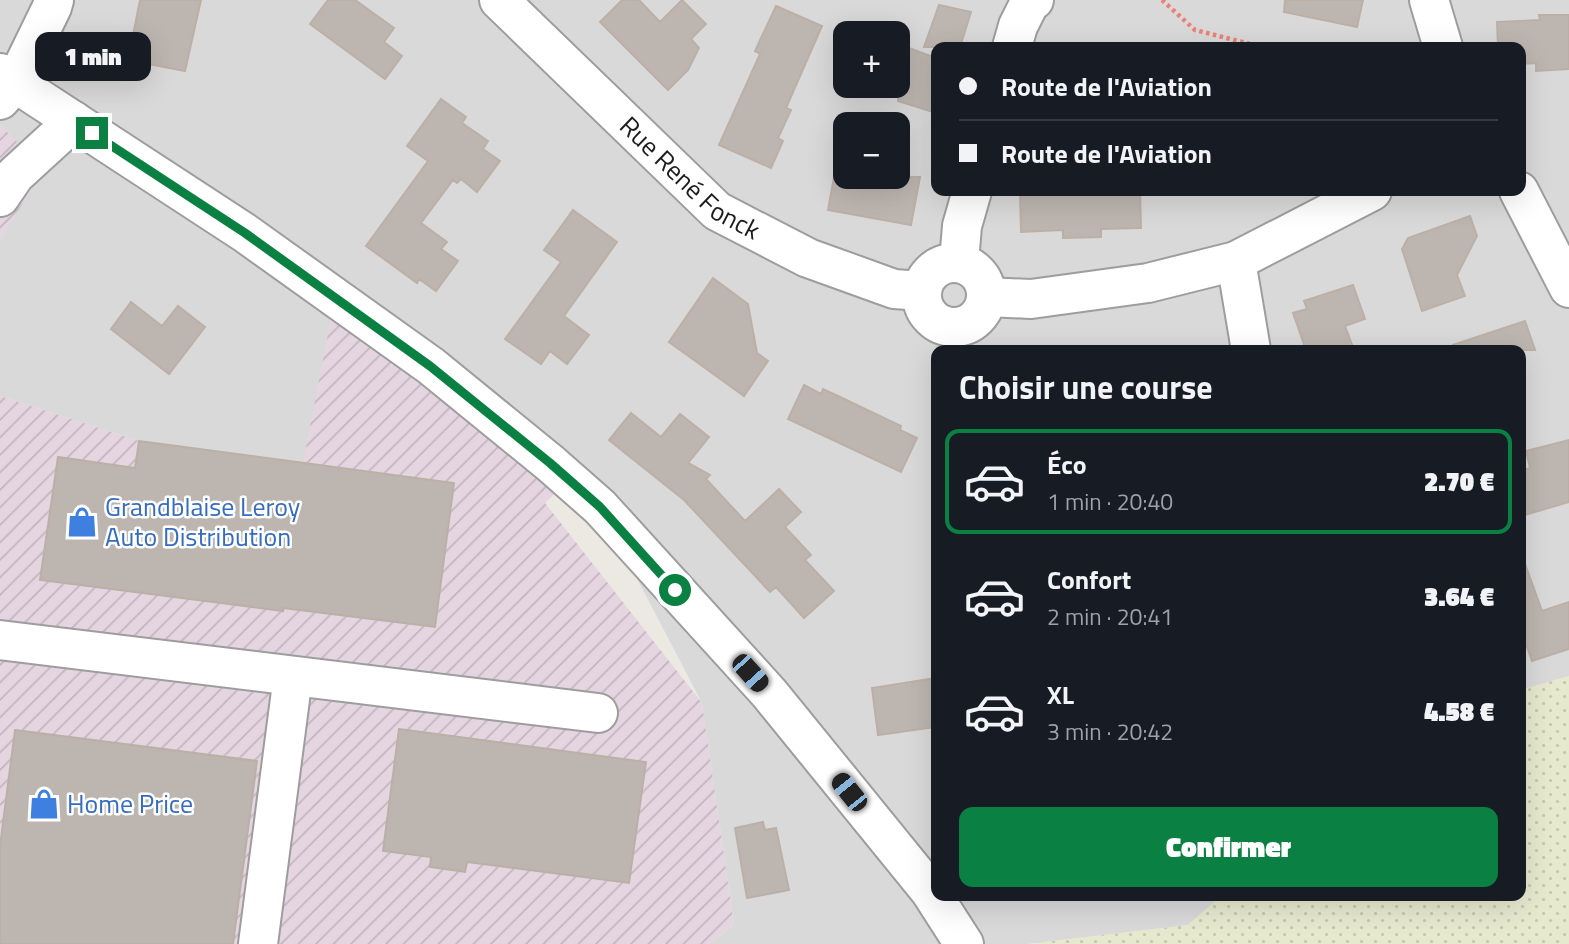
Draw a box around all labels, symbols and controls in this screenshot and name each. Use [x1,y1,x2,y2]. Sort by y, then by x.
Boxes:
map controls [833,21,910,189]
button: + [833,21,910,98]
callout: 1 min [34,32,150,80]
text: 1 min [64,39,122,74]
text: Route de l'Aviation [1001,67,1212,106]
street label: Rue René Fonck [611,107,767,249]
button: − [833,112,910,189]
route end [76,117,108,149]
text: Route de l'Aviation [1001,134,1212,173]
text: Choisir une course [959,363,1213,411]
text: Éco [1047,445,1087,484]
icon: car [963,450,1026,513]
text: 2.70 € [1424,462,1494,501]
text: 1 min · 20:40 [1047,484,1173,519]
place label: Grandblaise Leroy Auto Distribution [105,487,300,556]
shop icon: Grandblaise Leroy Auto Distribution [65,505,99,539]
text: Confort [1047,560,1131,599]
icon: car [963,565,1026,628]
route start [659,574,691,606]
text: 3.64 € [1424,577,1494,616]
text: 2 min · 20:41 [1047,599,1173,634]
car [729,650,772,696]
text: XL [1047,675,1074,714]
icon: car [963,680,1026,743]
text: 4.58 € [1424,692,1494,731]
text: 3 min · 20:42 [1047,714,1173,749]
car [828,769,871,815]
place label: Home Price [67,784,193,823]
shop icon: Home Price [27,787,61,821]
button: Confirmer [959,807,1498,887]

